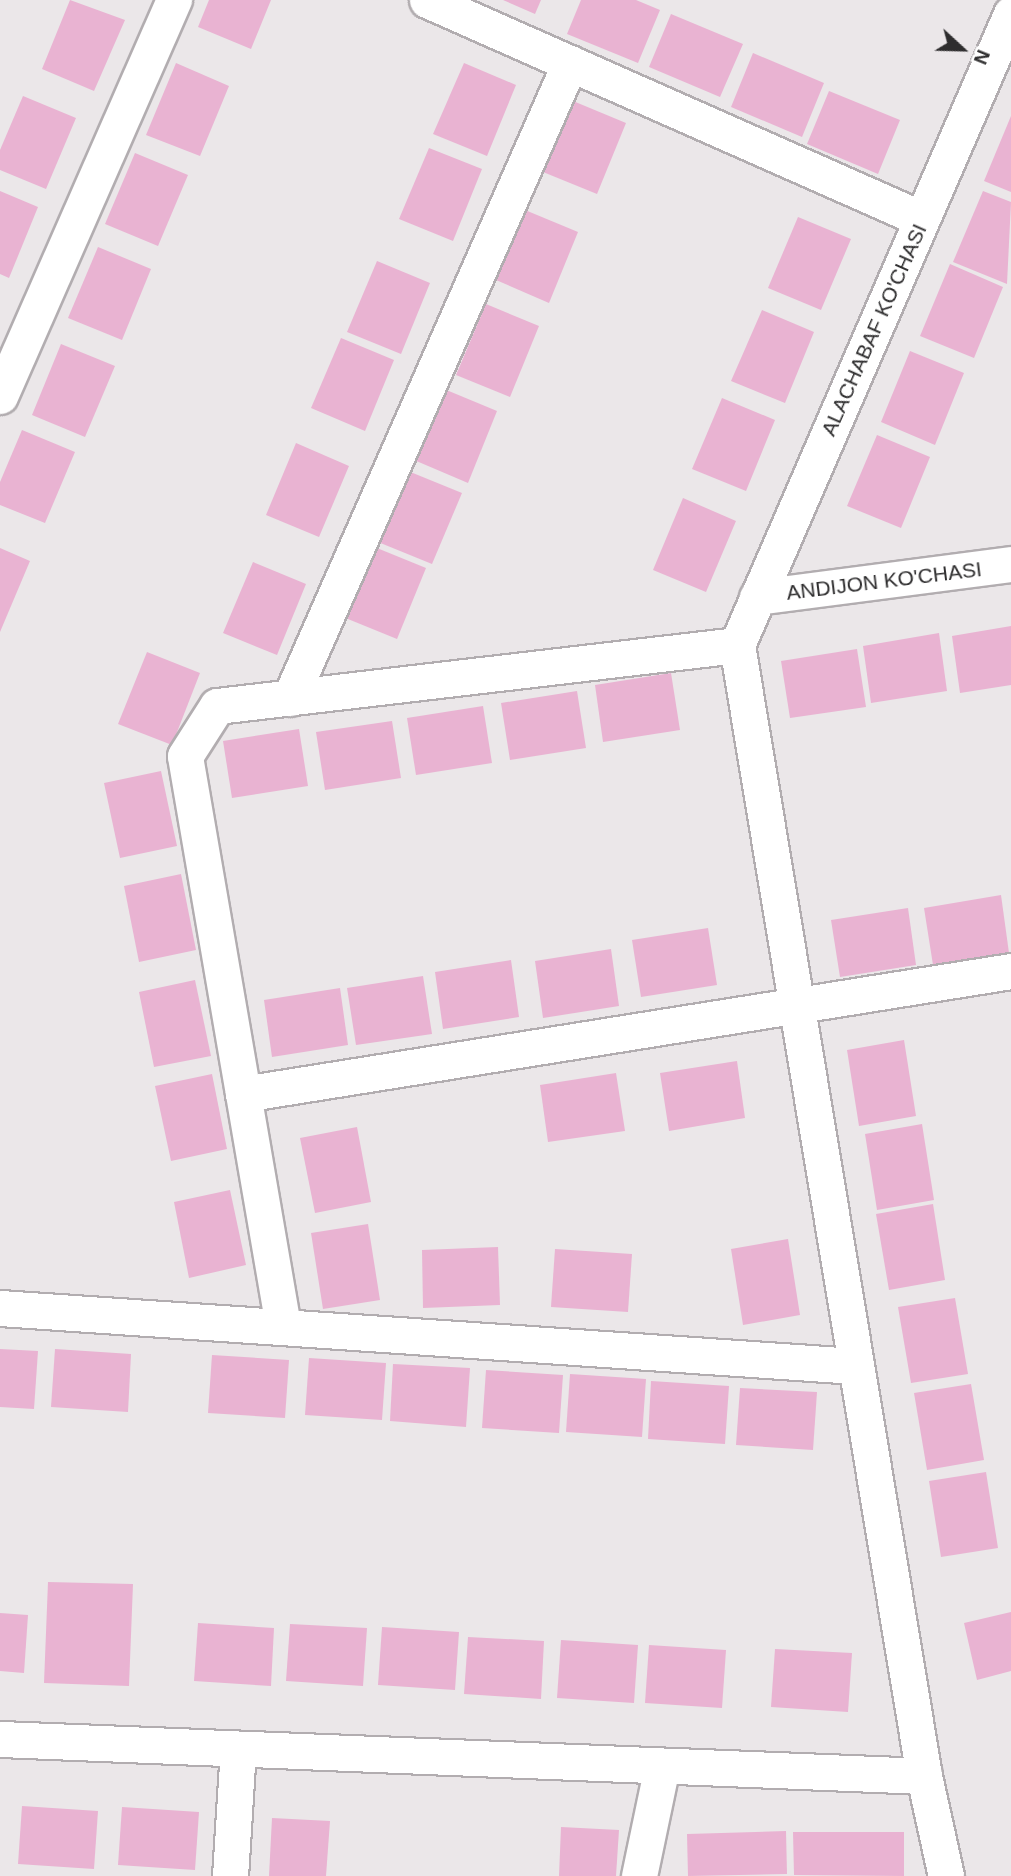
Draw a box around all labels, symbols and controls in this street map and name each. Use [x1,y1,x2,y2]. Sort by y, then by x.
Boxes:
north arrow [927,14,997,84]
text: N [970,47,994,67]
street label: ALACHABAF KO'CHASI [816,220,932,440]
street label: ANDIJON KO'CHASI [785,557,983,605]

